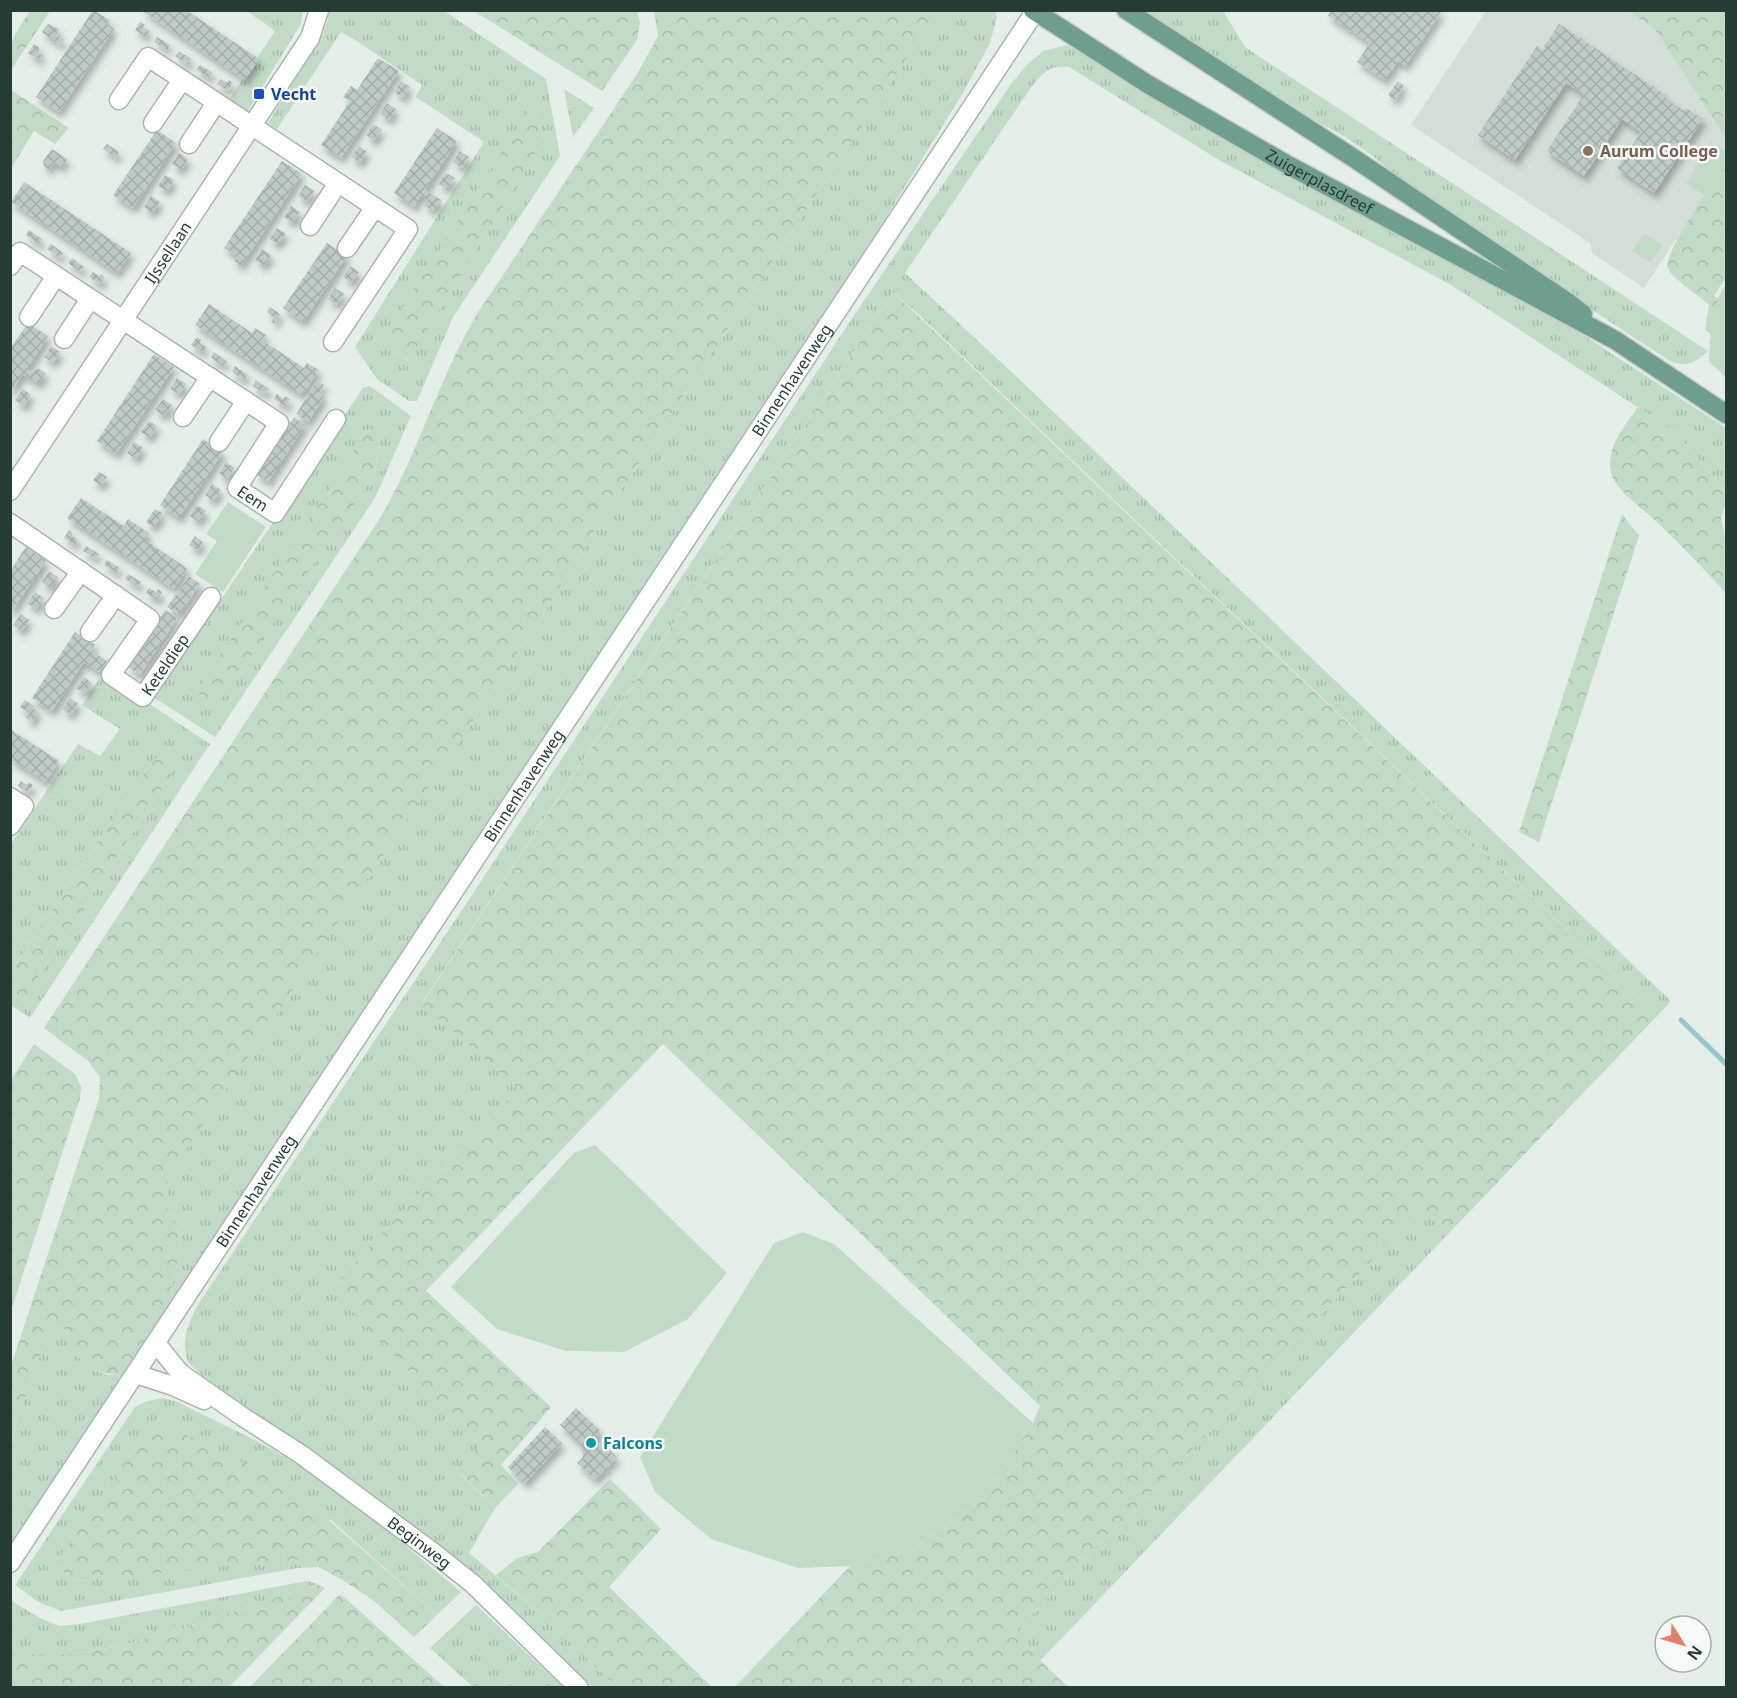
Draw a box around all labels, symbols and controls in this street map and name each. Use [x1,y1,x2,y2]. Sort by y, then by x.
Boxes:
place label: Vecht [271,83,316,105]
marker: Vecht [252,87,266,101]
place label: Aurum College [1600,140,1718,162]
street label: Zuigerplasdreef [1262,143,1378,220]
marker: Aurum College [1581,144,1595,158]
street label: IJssellaan [139,217,197,288]
street label: Binnenhavenweg [746,319,837,440]
street label: Eem [233,480,273,517]
street label: Keteldiep [136,629,194,700]
street label: Binnenhavenweg [479,725,569,846]
street label: Binnenhavenweg [211,1130,301,1251]
place label: Falcons [603,1432,663,1454]
marker: Falcons [584,1436,598,1450]
street label: Beginweg [383,1511,456,1574]
north arrow [1653,1614,1713,1674]
text: N [1682,1641,1708,1665]

